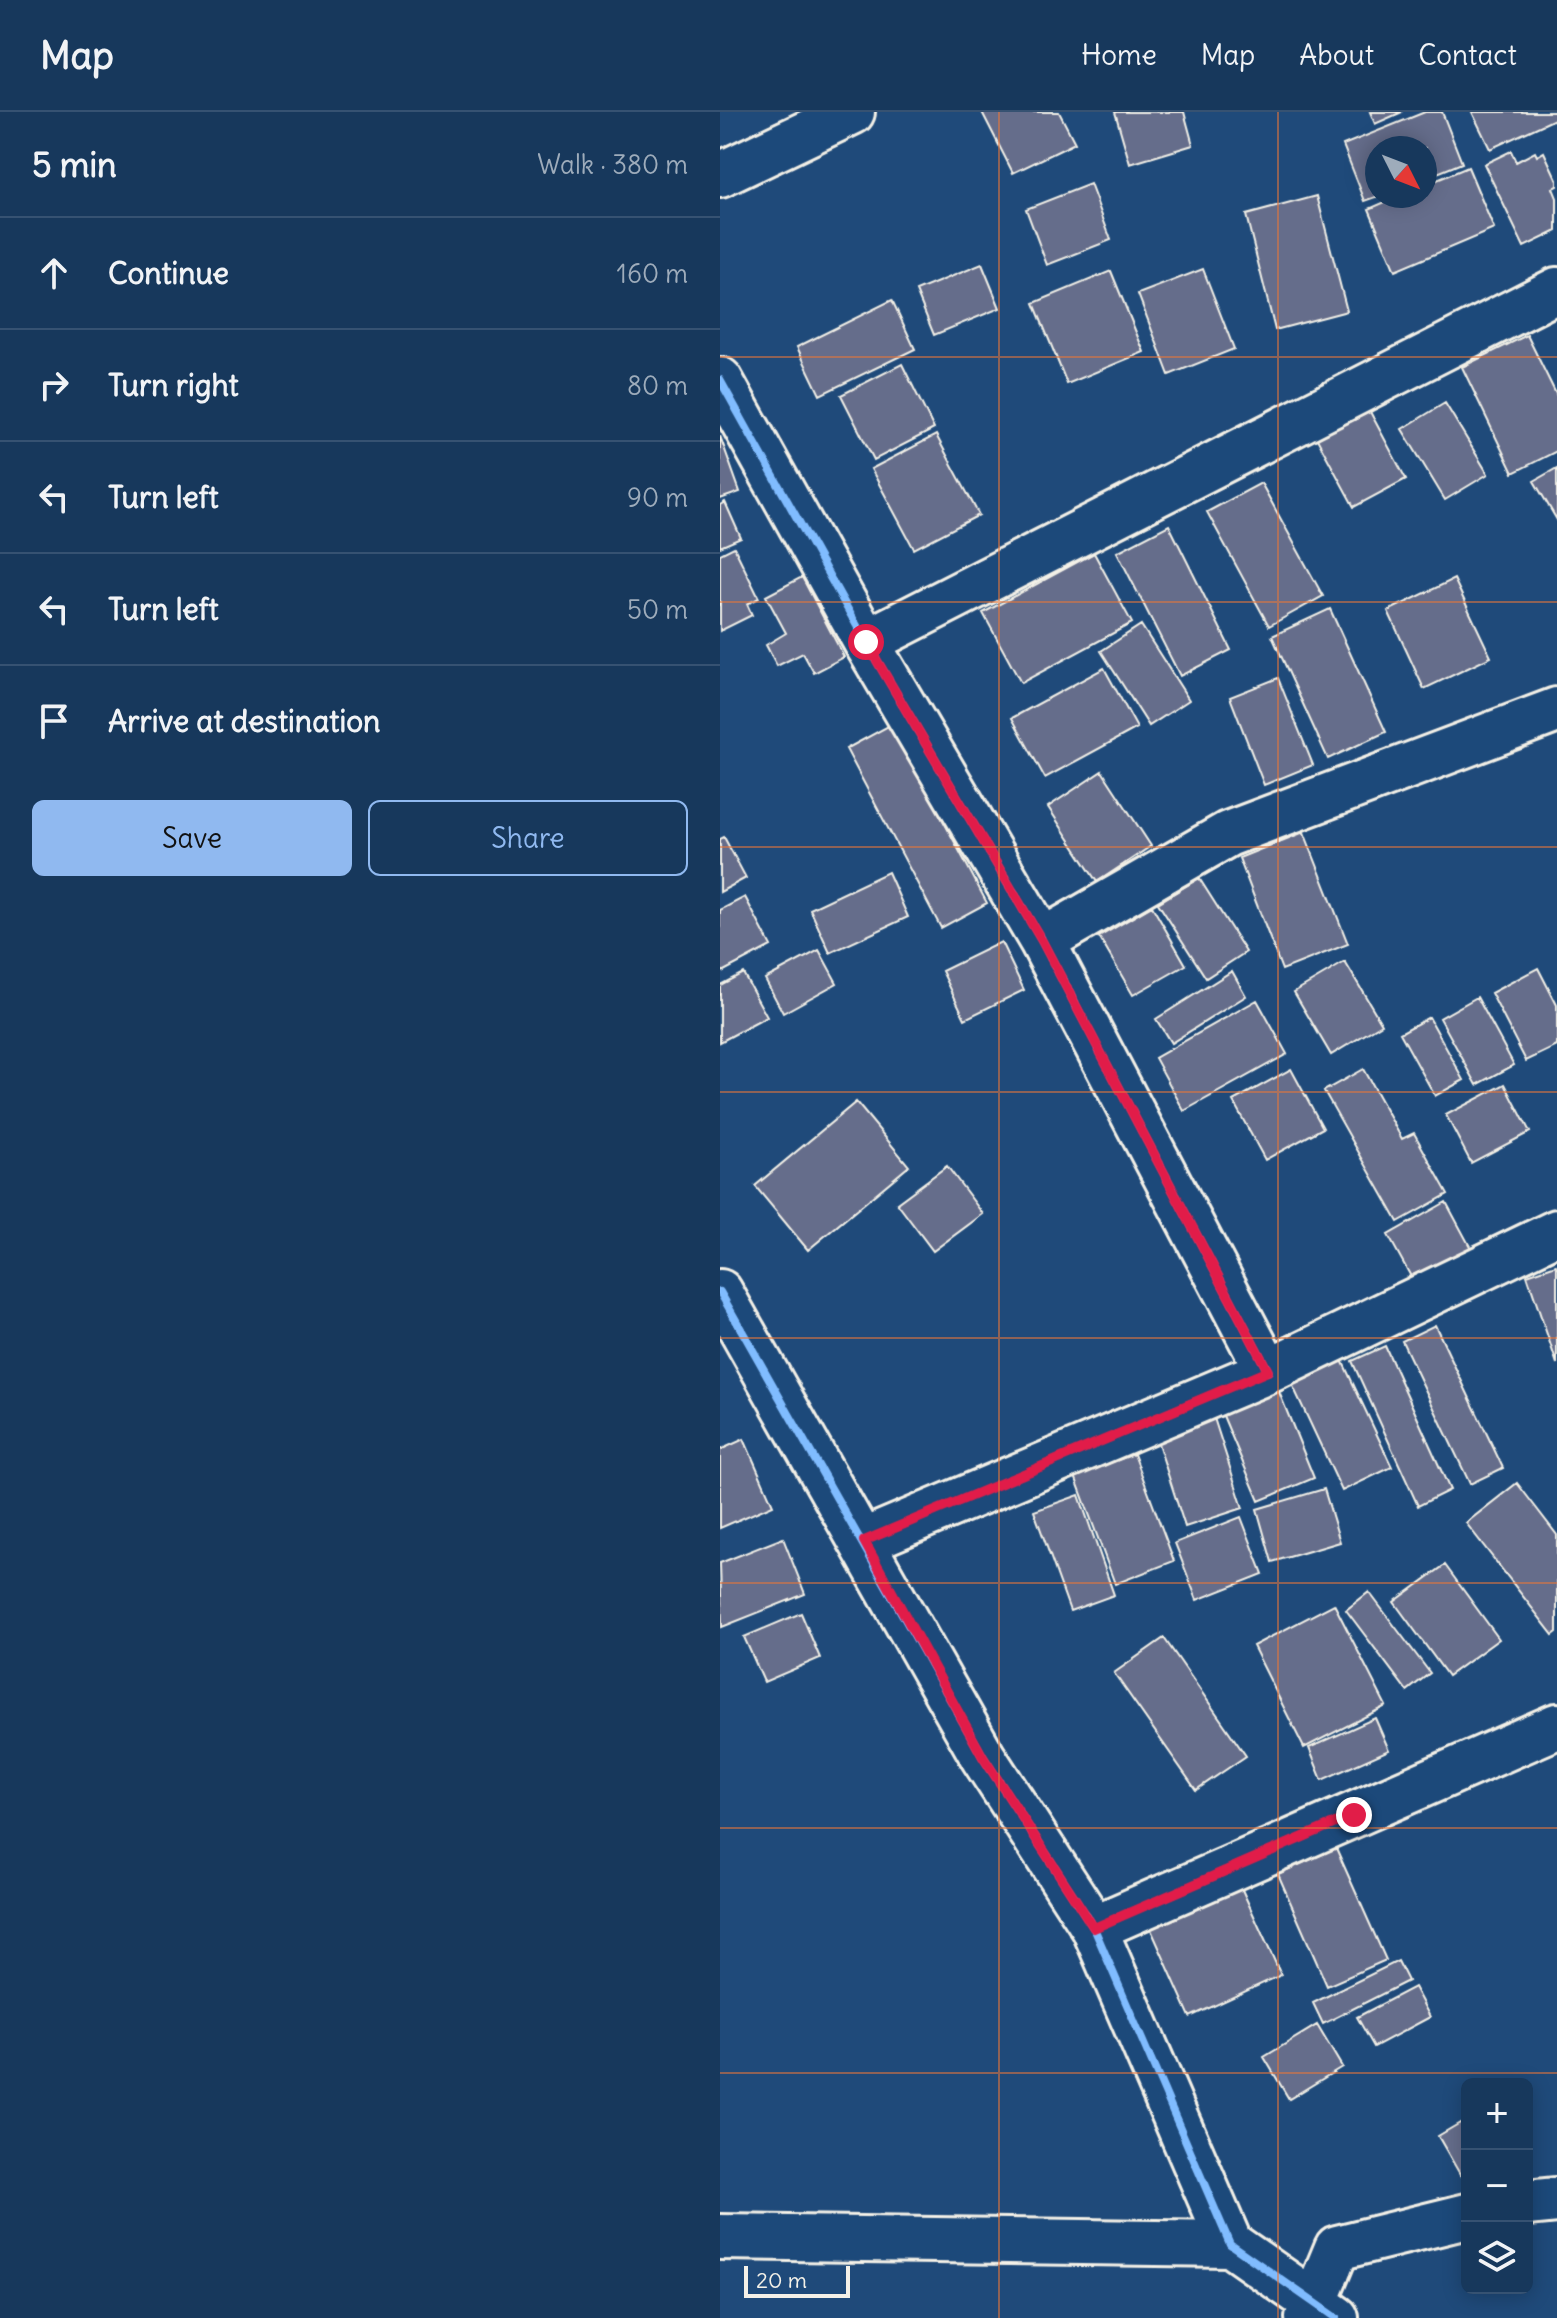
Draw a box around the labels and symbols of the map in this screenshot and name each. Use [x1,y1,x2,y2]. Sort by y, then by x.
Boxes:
north arrow [1365,136,1437,208]
route start [848,624,884,660]
route end [1336,1797,1372,1833]
scale bar [744,2262,850,2298]

